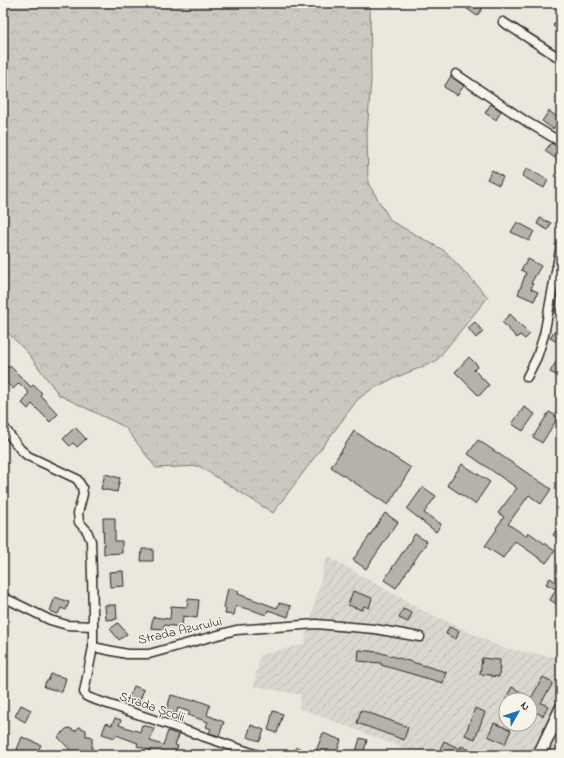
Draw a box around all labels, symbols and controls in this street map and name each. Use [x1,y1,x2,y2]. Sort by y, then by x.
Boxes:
street label: Strada Azurului [136,612,224,650]
street label: Strada Școlii [116,687,188,727]
north arrow [498,692,538,732]
text: N [516,698,534,714]

